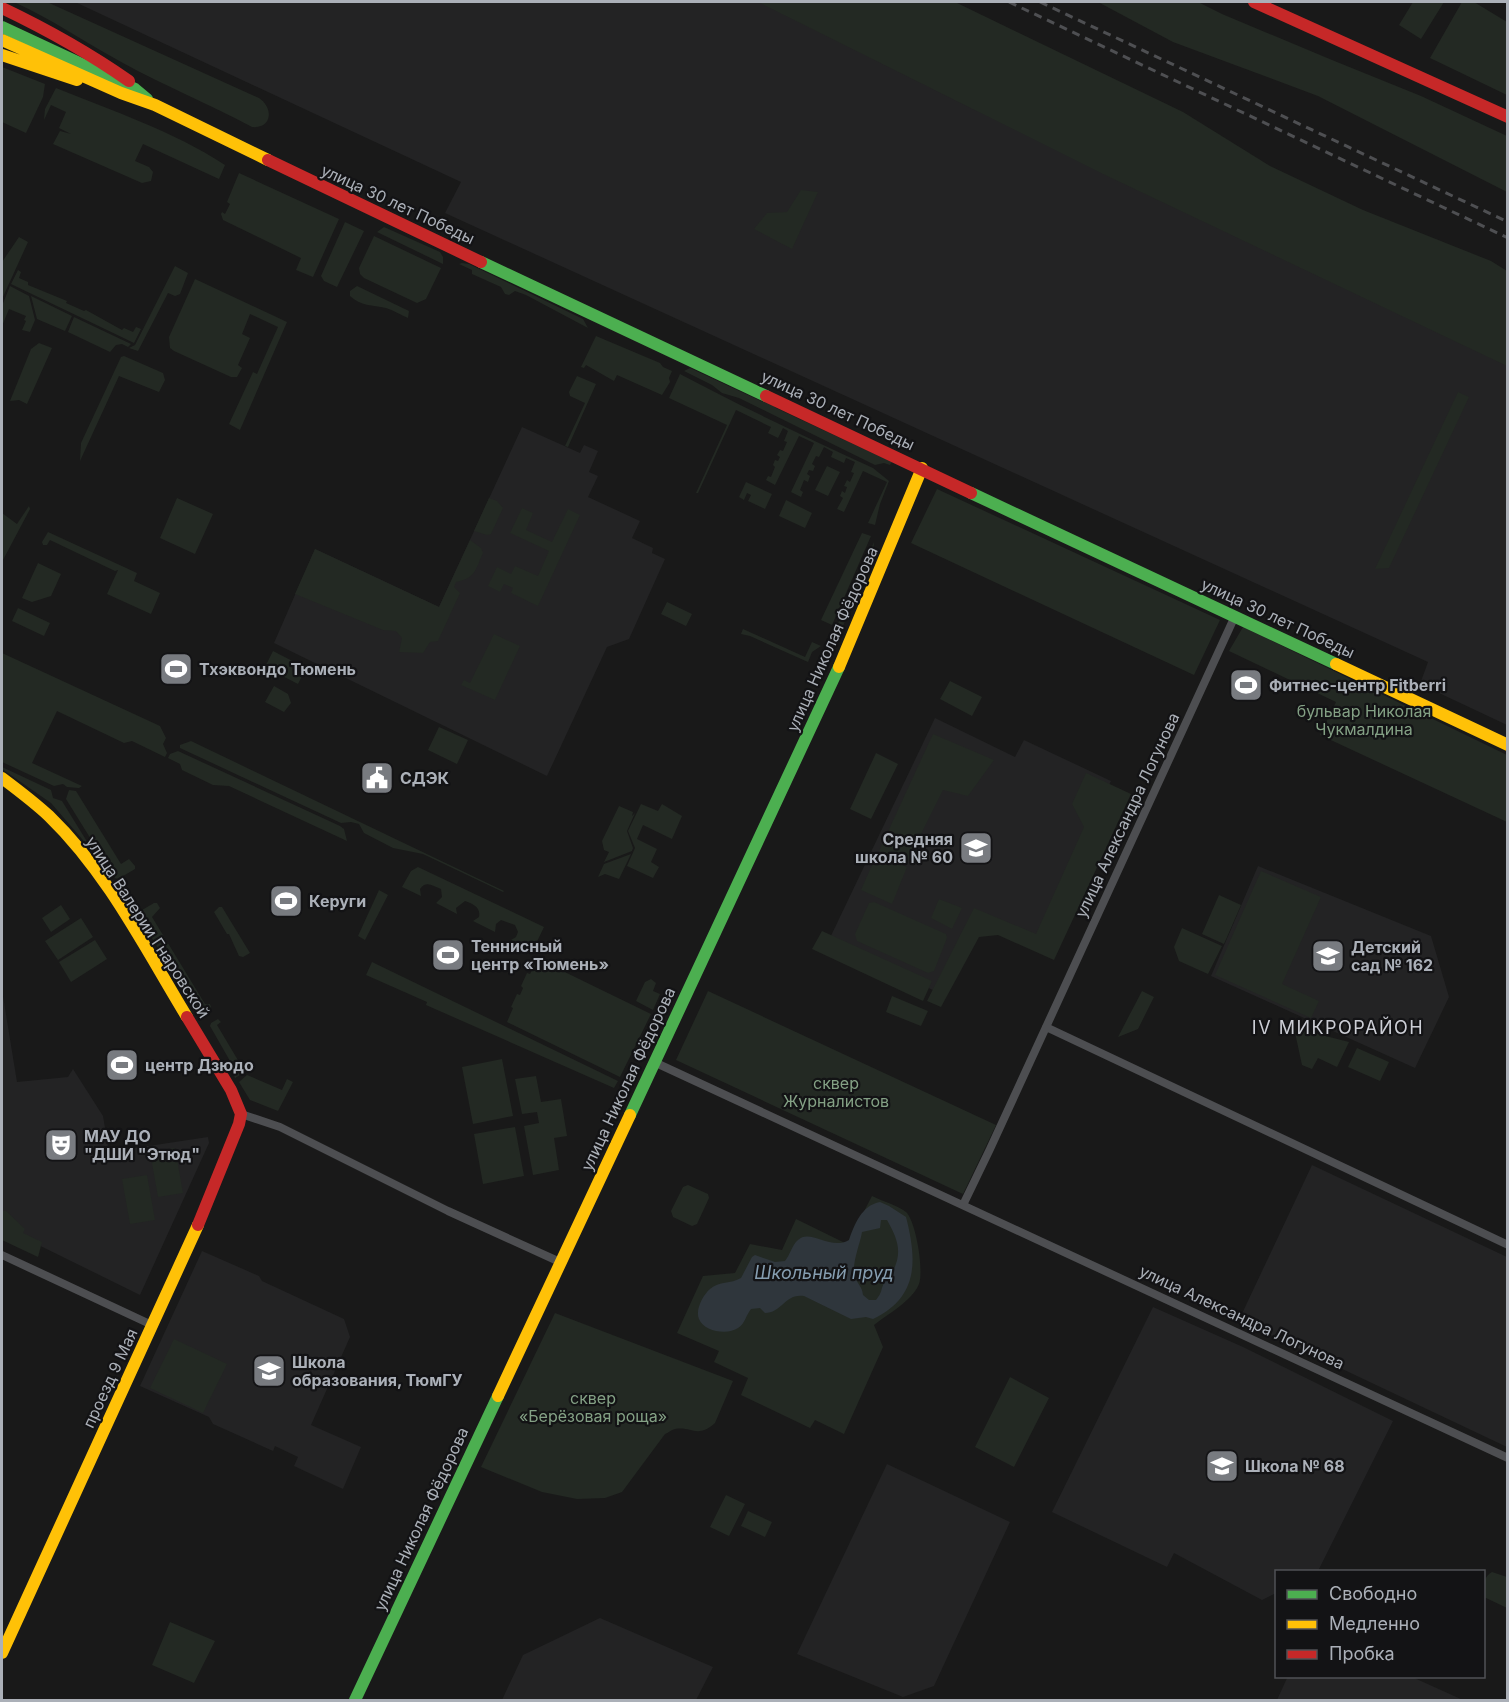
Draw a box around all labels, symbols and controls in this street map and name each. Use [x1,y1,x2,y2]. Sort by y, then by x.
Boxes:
street label: улица 30 лет Победы [318,160,478,248]
street label: улица 30 лет Победы [758,366,918,454]
street label: улица Николая Фёдорова [782,543,882,735]
street label: улица 30 лет Победы [1198,574,1358,662]
sports icon: Тхэквондо Тюмень [158,651,194,687]
place label: Тхэквондо Тюмень [199,659,356,679]
sports icon: Фитнес-центр Fitberri [1228,667,1264,703]
place label: Фитнес-центр Fitberri [1269,675,1446,695]
park label: бульвар Николая Чукмалдина [1297,701,1431,739]
street label: улица Александра Логунова [1071,709,1183,921]
public building icon: СДЭК [359,760,395,796]
place label: СДЭК [400,768,450,788]
place label: Средняя школа № 60 [855,829,953,867]
school or university icon: Средняя школа № 60 [958,830,994,866]
street label: улица Валерии Гнаровской [82,832,214,1022]
sports icon: Керуги [268,883,304,919]
place label: Керуги [309,891,366,911]
place label: Теннисный центр «Тюмень» [471,936,609,974]
sports icon: Теннисный центр «Тюмень» [430,937,466,973]
place label: Детский сад № 162 [1351,937,1433,975]
school or university icon: Детский сад № 162 [1310,938,1346,974]
street label: улица Николая Фёдорова [577,984,679,1174]
district label: IV МИКРОРАЙОН [1252,1016,1424,1038]
sports icon: центр Дзюдо [104,1047,140,1083]
place label: центр Дзюдо [145,1055,254,1075]
park label: сквер Журналистов [783,1073,889,1111]
place label: МАУ ДО "ДШИ "Этюд" [84,1126,200,1164]
theatre icon: МАУ ДО "ДШИ "Этюд" [43,1127,79,1163]
street label: улица Александра Логунова [1136,1261,1348,1373]
water label: Школьный пруд [754,1262,894,1283]
street label: проезд 9 Мая [78,1325,142,1431]
place label: Школа образования, ТюмГУ [292,1352,463,1390]
school or university icon: Школа образования, ТюмГУ [251,1353,287,1389]
park label: сквер «Берёзовая роща» [519,1388,667,1426]
street label: улица Николая Фёдорова [370,1424,472,1614]
school or university icon: Школа № 68 [1204,1448,1240,1484]
place label: Школа № 68 [1245,1456,1345,1476]
legend [1275,1570,1485,1678]
text: Свободно [1329,1583,1417,1604]
text: Медленно [1329,1613,1420,1634]
text: Пробка [1329,1643,1395,1664]

